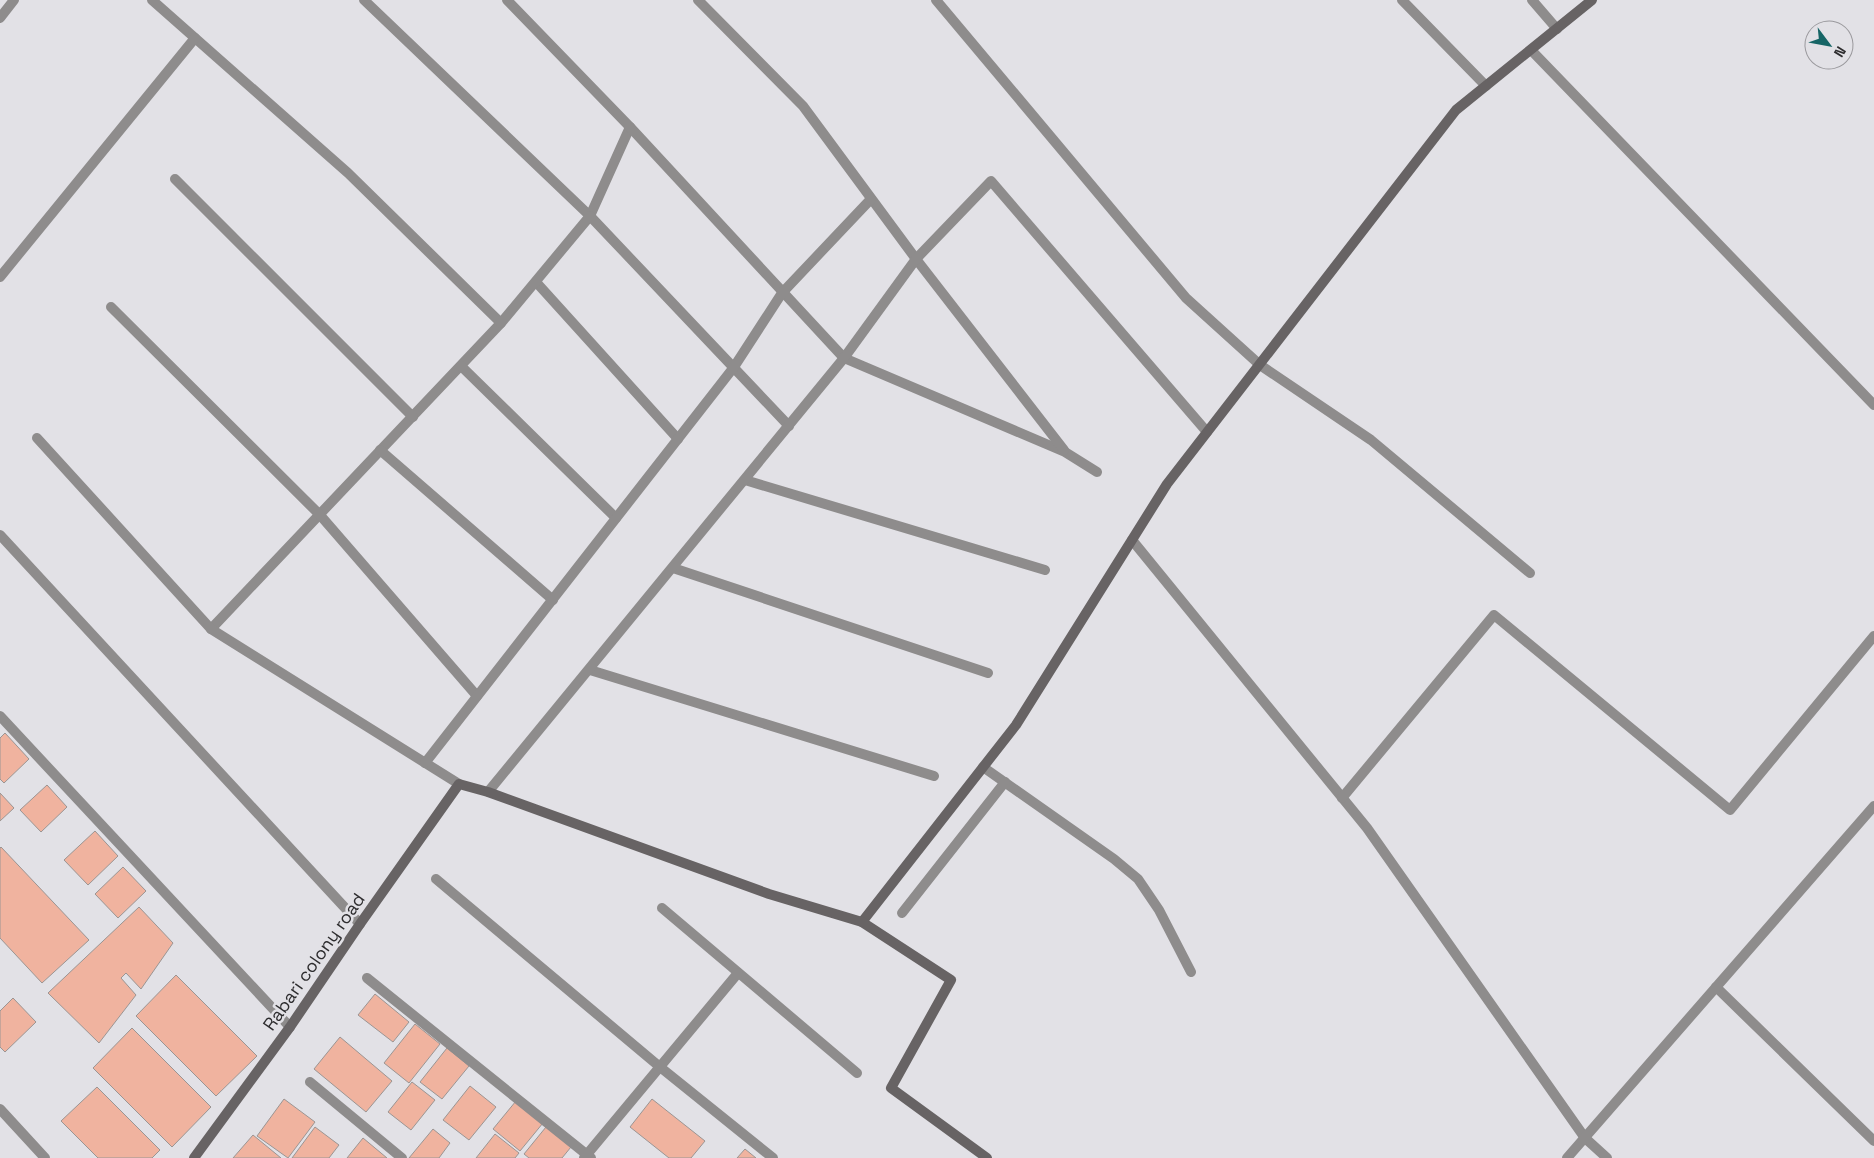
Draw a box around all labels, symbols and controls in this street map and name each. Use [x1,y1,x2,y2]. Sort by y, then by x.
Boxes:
north arrow [1804,20,1854,70]
text: N [1830,43,1850,61]
street label: Rabari colony road [258,888,370,1035]

